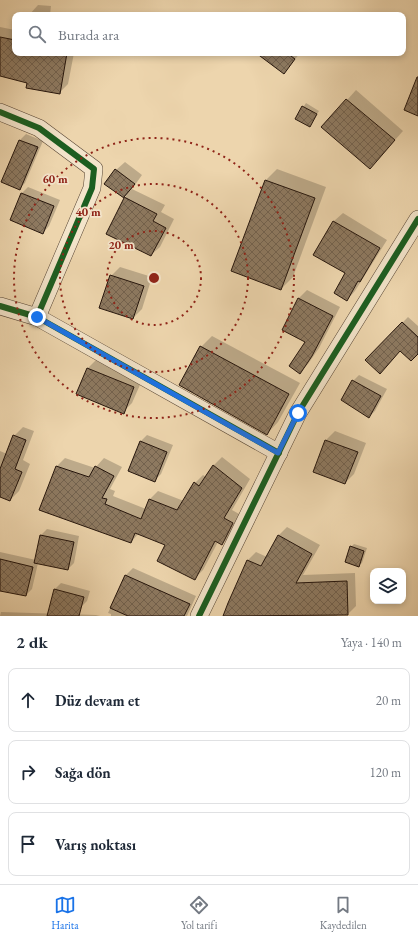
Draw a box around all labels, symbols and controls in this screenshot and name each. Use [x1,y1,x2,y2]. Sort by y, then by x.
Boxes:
search box [12,12,406,56]
icon: search [26,23,48,45]
text: Burada ara [58,25,119,44]
text: 60 m [42,171,68,187]
text: 40 m [75,204,101,220]
text: 20 m [108,237,134,253]
centre of rings [147,271,161,285]
route end [28,308,46,326]
route start [289,404,307,422]
map controls [370,568,406,604]
button: layers [370,568,406,604]
text: 2 dk [16,631,48,653]
text: Yaya · 140 m [341,634,402,651]
icon: ahead [17,689,39,711]
text: Düz devam et [55,691,140,710]
text: 20 m [376,692,401,709]
icon: right [17,761,39,783]
text: Sağa dön [55,763,111,782]
text: 120 m [370,764,401,781]
icon: arrive [17,833,39,855]
text: Varış noktası [55,835,136,854]
tab: Harita [51,894,79,932]
tab: Yol tarifi [181,894,218,932]
tab: Kaydedilen [320,894,367,932]

